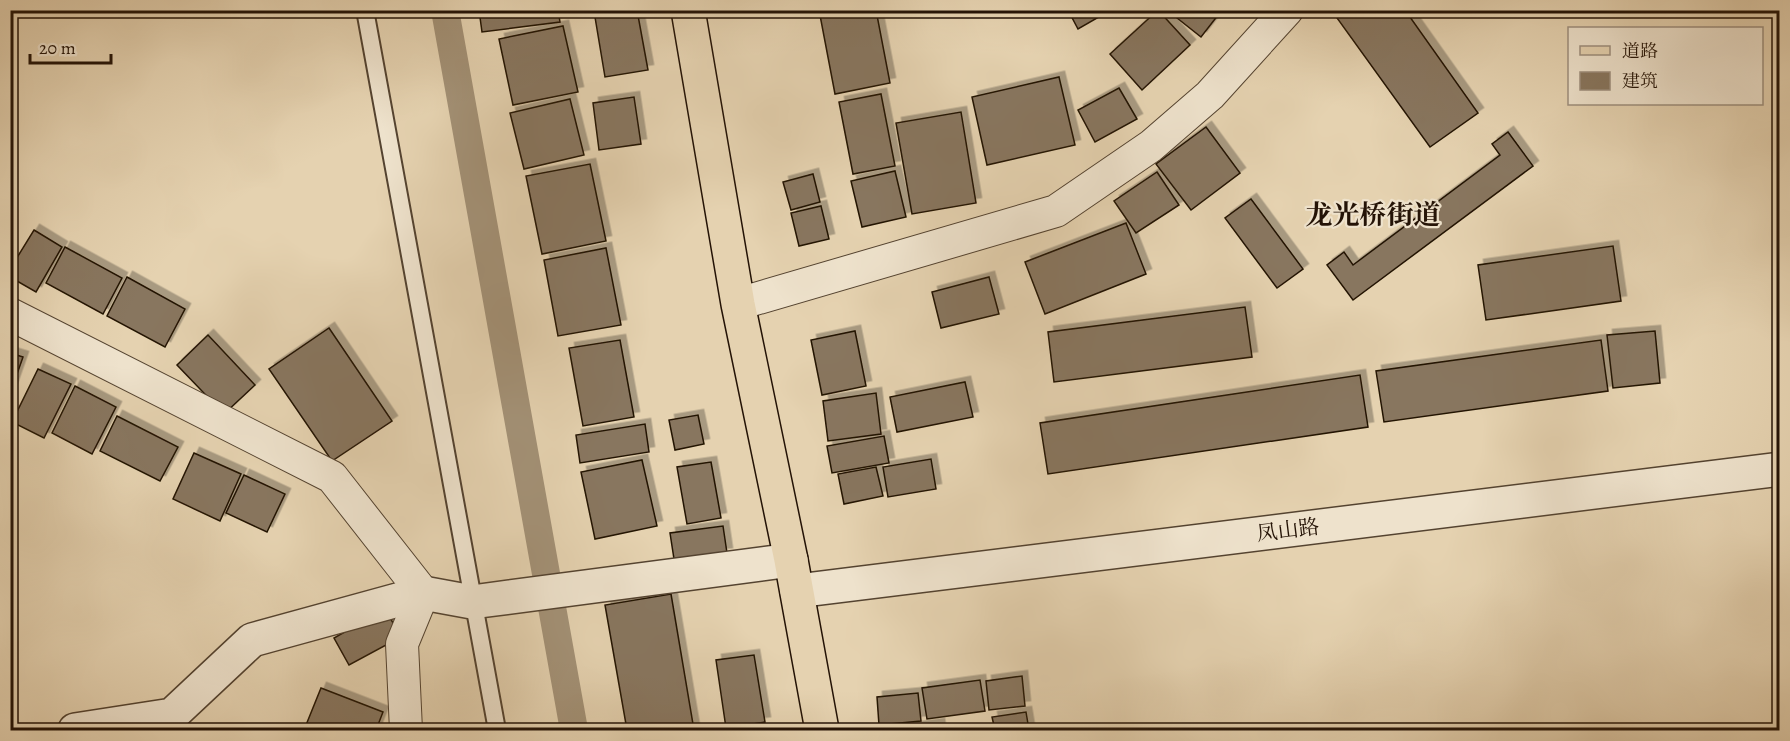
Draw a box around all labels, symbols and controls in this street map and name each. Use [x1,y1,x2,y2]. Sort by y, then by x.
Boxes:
scale bar [30,27,111,65]
legend [1568,27,1763,105]
text: 20 m [39,36,76,60]
text: 道路 [1622,39,1658,63]
text: 建筑 [1622,69,1658,93]
district label: 龙光桥街道 [1306,197,1441,233]
street label: 凤山路 [1255,512,1321,548]

